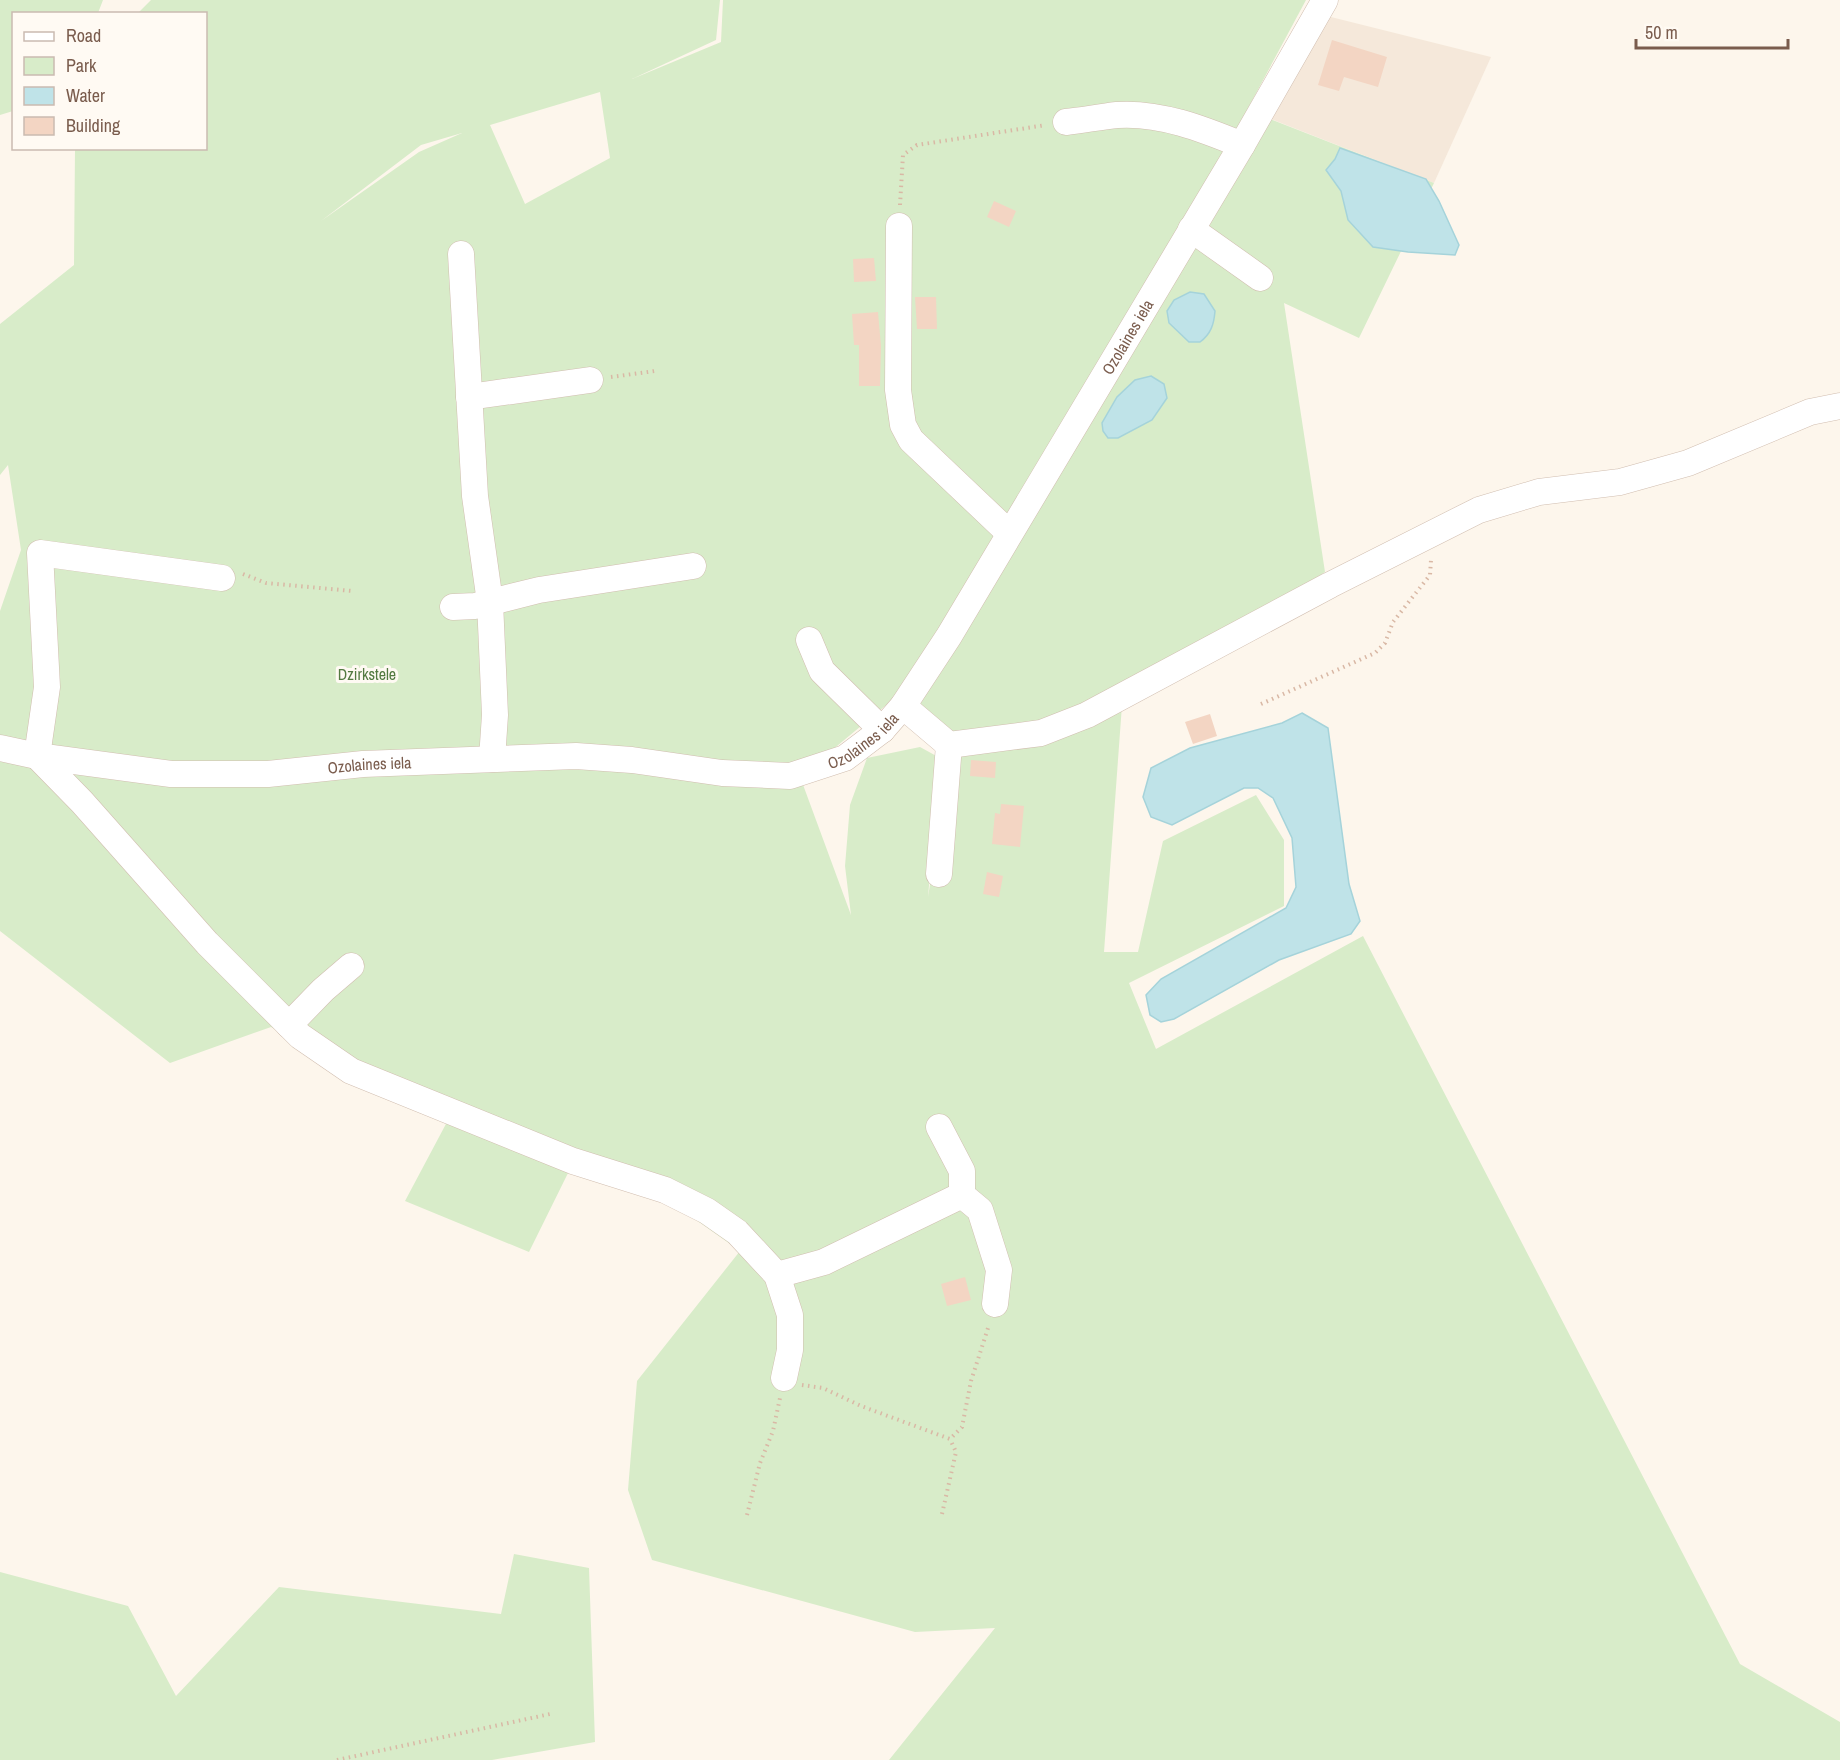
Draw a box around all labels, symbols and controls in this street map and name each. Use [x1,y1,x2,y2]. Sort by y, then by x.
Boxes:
legend [12,12,207,150]
scale bar [1636,12,1788,50]
text: 50 m [1645,20,1678,45]
text: Road [66,23,101,48]
text: Park [66,53,97,78]
text: Water [66,83,105,108]
text: Building [66,113,121,138]
street label: Ozolaines iela [1096,295,1159,379]
park label: Dzirkstele [338,663,396,685]
street label: Ozolaines iela [825,707,904,774]
street label: Ozolaines iela [326,751,412,779]

